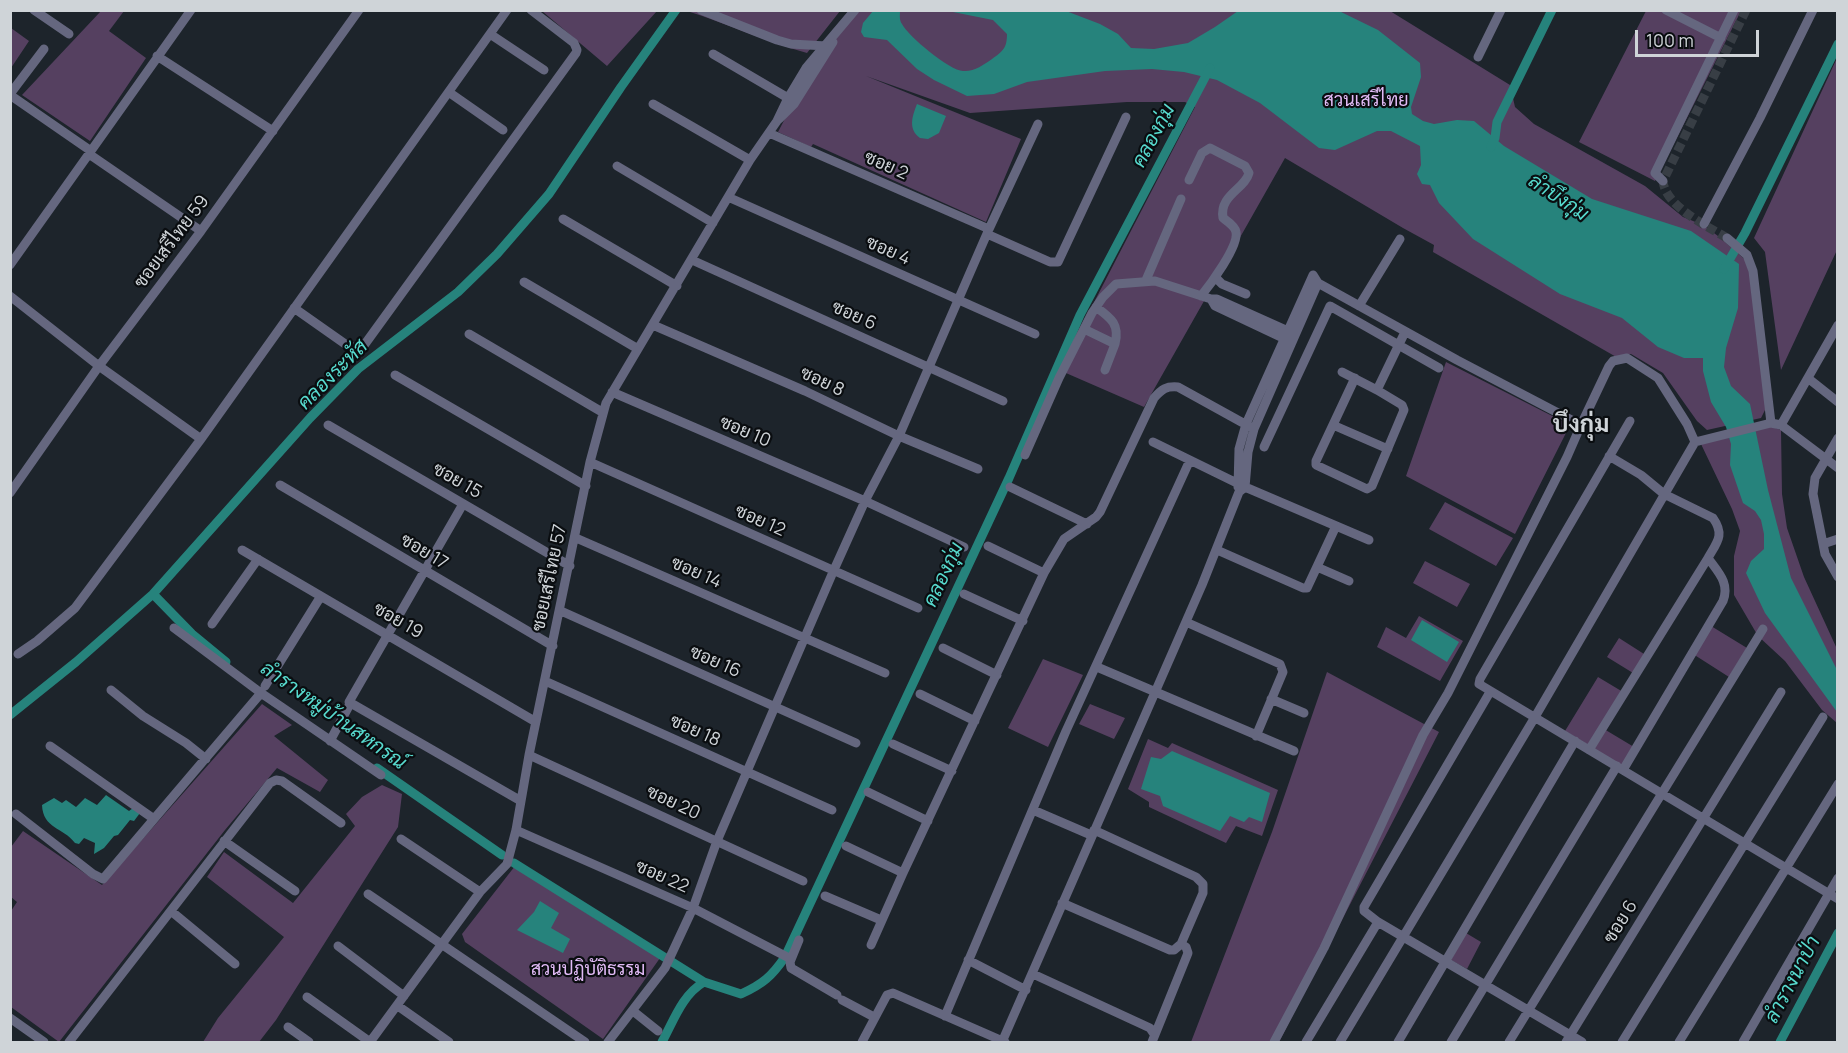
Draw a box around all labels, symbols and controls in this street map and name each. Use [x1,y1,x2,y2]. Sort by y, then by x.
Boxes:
scale bar [1638,18,1762,56]
text: 100 m [1646,28,1694,52]
park label: สวนเสรีไทย [1324,90,1408,112]
water label: คลองกุ่ม [1127,100,1181,172]
street label: ซอย 2 [861,147,911,185]
water label: ลำบึงกุ่ม [1523,169,1593,227]
street label: ซอยเสรีไทย 59 [130,191,214,293]
street label: ซอย 4 [863,232,913,270]
street label: ซอย 6 [828,297,880,335]
water label: คลองระหัส [293,335,373,415]
street label: ซอย 8 [797,362,847,402]
district label: บึงกุ่ม [1553,411,1609,439]
street label: ซอย 10 [716,412,774,452]
street label: ซอย 15 [429,458,485,504]
street label: ซอย 12 [731,500,789,542]
street label: ซอยเสรีไทย 57 [528,523,572,633]
street label: ซอย 17 [396,529,452,575]
water label: คลองกุ่ม [919,539,969,611]
street label: ซอย 14 [667,552,725,594]
street label: ซอย 19 [369,598,427,644]
street label: ซอย 16 [686,641,744,683]
water label: ลำรางหมู่บ้านสหกรณ์ [256,657,410,775]
street label: ซอย 18 [666,710,724,752]
street label: ซอย 20 [643,781,703,825]
street label: ซอย 22 [632,856,692,898]
street label: ซอย 6 [1599,896,1643,948]
water label: ลำรางนาป่า [1760,932,1826,1028]
park label: สวนปฏิบัติธรรม [531,959,645,981]

